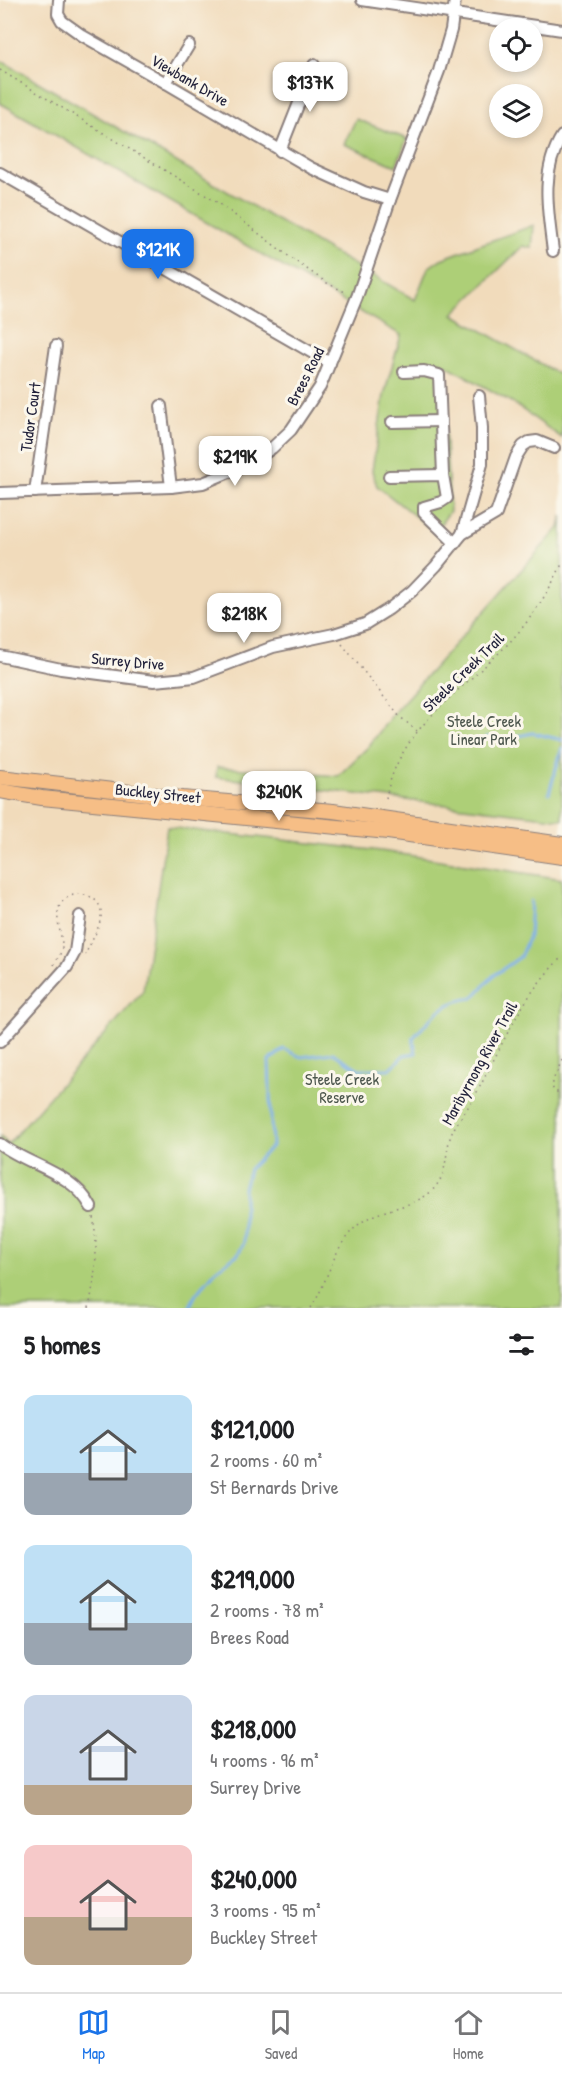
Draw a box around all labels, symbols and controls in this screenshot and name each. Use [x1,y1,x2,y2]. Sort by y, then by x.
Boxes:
map controls [489,18,543,138]
button: locate [489,18,543,72]
street label: Viewbank Drive [147,49,234,112]
pin: $137K [268,62,352,113]
text: $137K [287,68,333,95]
button: layers [489,84,543,138]
pin: $121K [116,229,200,280]
text: $121K [136,235,180,262]
street label: Brees Road [281,343,329,409]
street label: Tudor Court [14,380,46,453]
pin: $219K [193,436,277,487]
text: $219K [213,442,257,469]
pin: $218K [202,593,286,644]
text: $218K [221,599,267,626]
street label: Steele Creek Trail [417,627,509,717]
street label: Surrey Drive [91,647,166,675]
park label: Steele Creek Linear Park [447,710,521,750]
pin: $240K [237,771,321,822]
text: $240K [256,777,302,804]
street label: Buckley Street [114,778,202,808]
street label: Maribyrnong River Trail [436,997,522,1129]
park label: Steele Creek Reserve [305,1068,379,1108]
text: 5 homes [24,1327,100,1362]
icon: filters [505,1328,538,1361]
text: $121,000 [210,1411,294,1446]
icon: home [72,1419,144,1491]
text: 2 rooms · 60 m² [210,1446,322,1473]
text: St Bernards Drive [210,1473,339,1500]
text: $219,000 [210,1561,295,1596]
icon: home [72,1569,144,1641]
text: 2 rooms · 78 m² [210,1596,324,1623]
text: Brees Road [210,1623,289,1650]
text: $218,000 [210,1711,296,1746]
icon: home [72,1719,144,1791]
text: 4 rooms · 96 m² [210,1746,319,1773]
text: Surrey Drive [210,1773,301,1800]
text: $240,000 [210,1861,297,1896]
icon: home [72,1869,144,1941]
text: 3 rooms · 95 m² [210,1896,320,1923]
text: Buckley Street [210,1923,317,1950]
tab: Map [77,2006,110,2064]
tab: Saved [264,2006,297,2064]
tab: Home [452,2006,485,2064]

